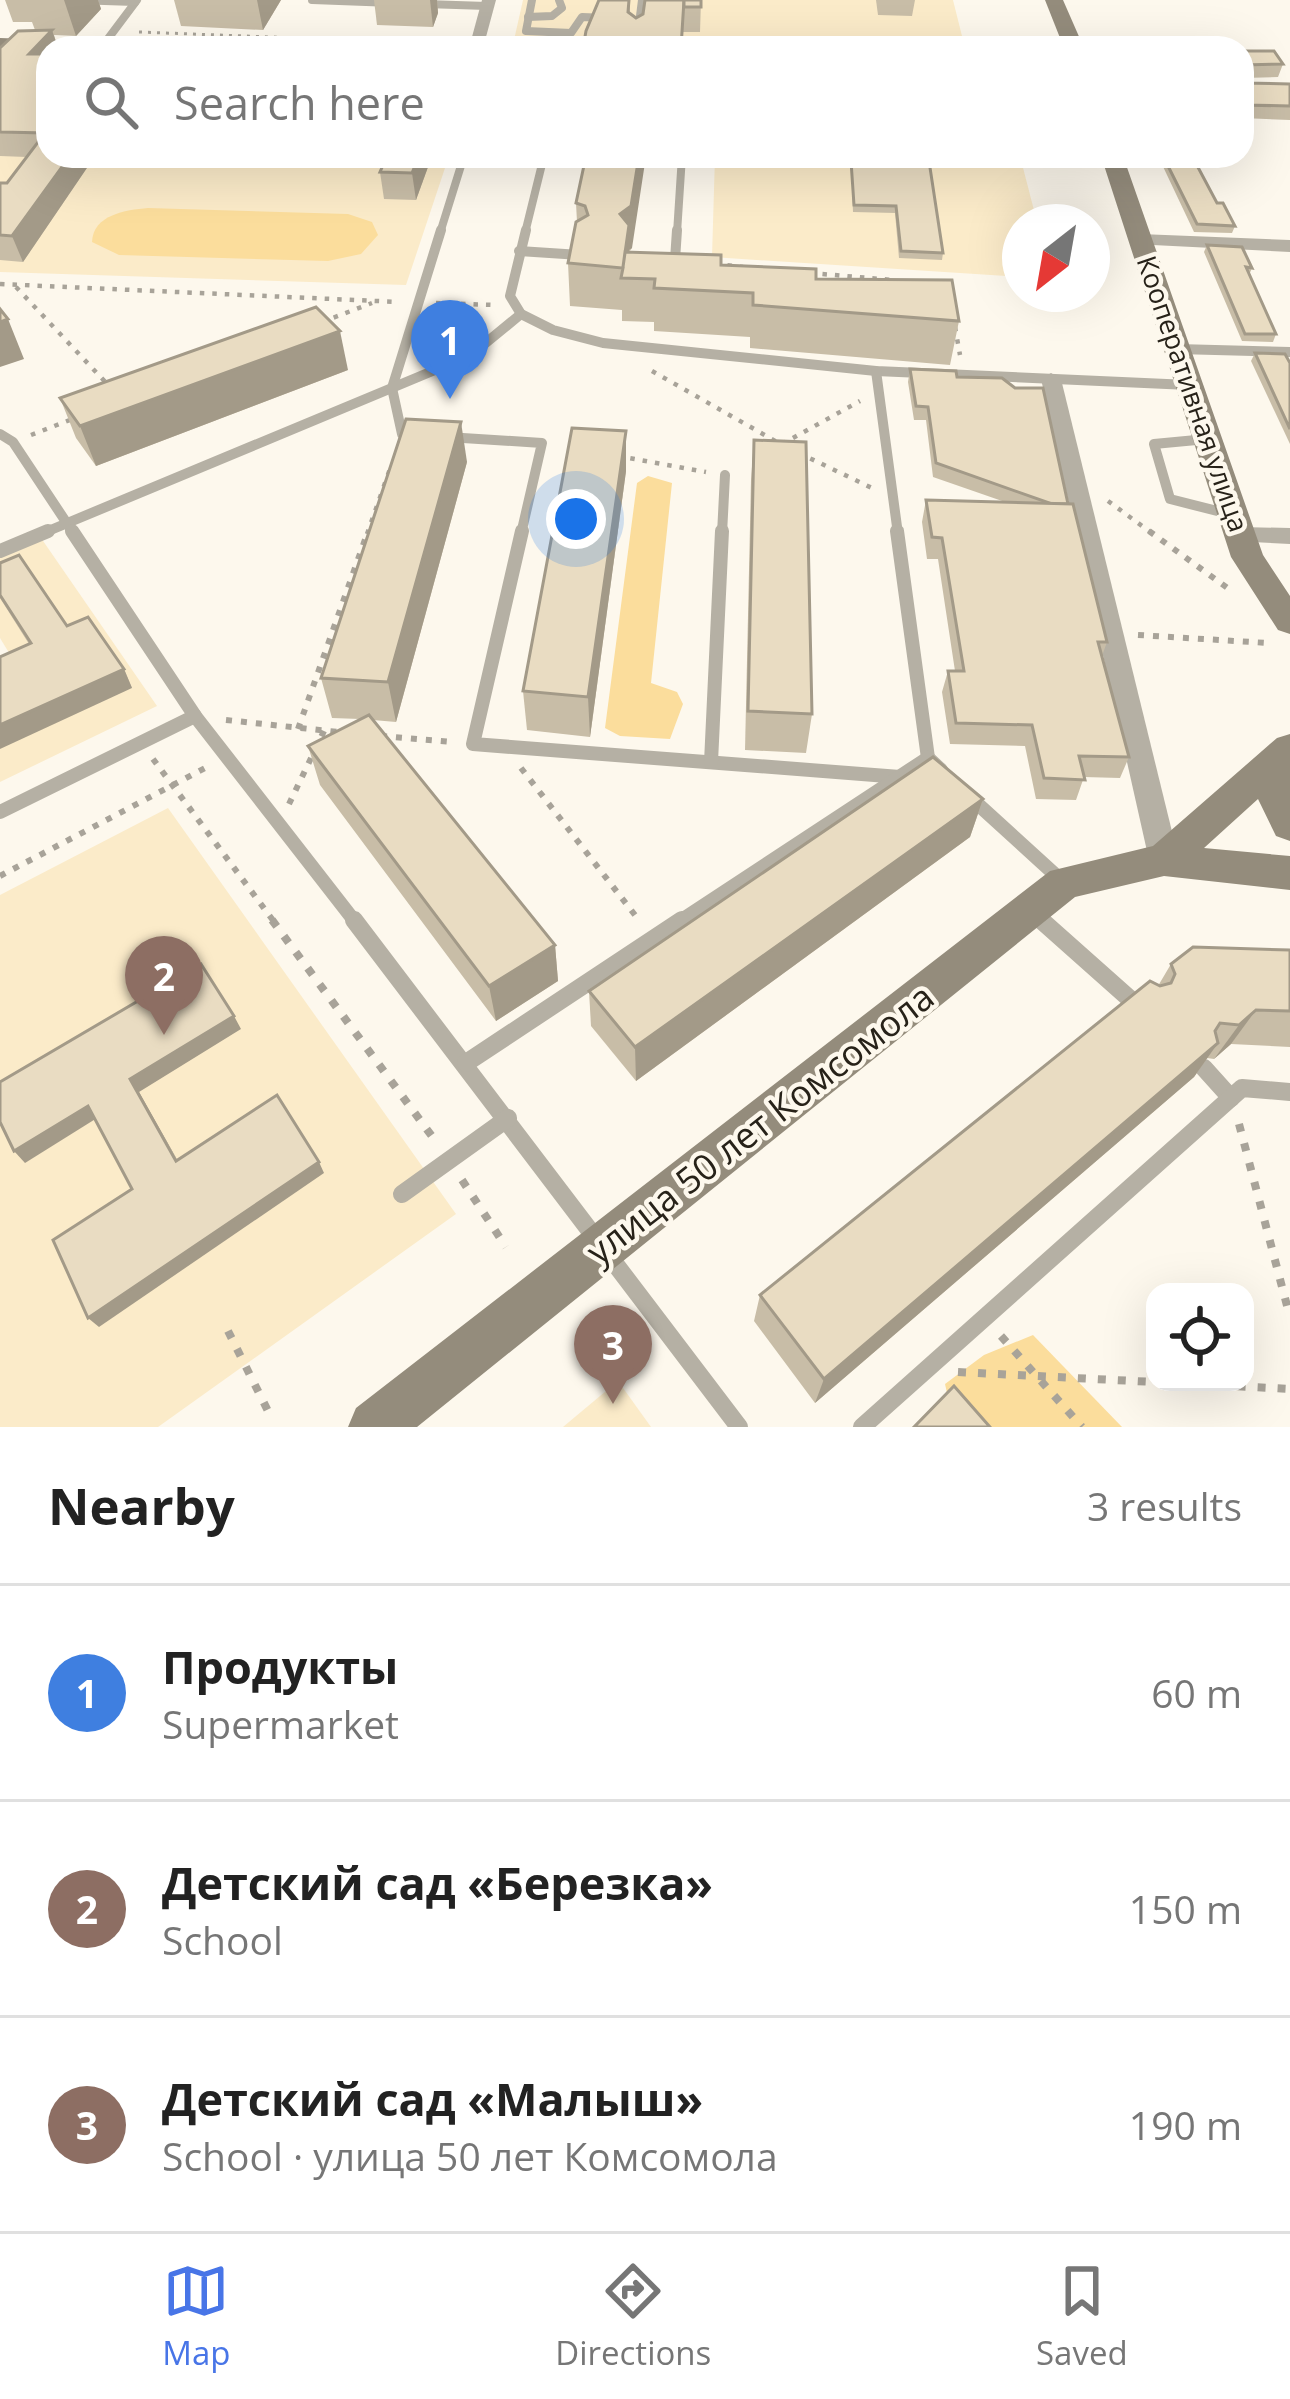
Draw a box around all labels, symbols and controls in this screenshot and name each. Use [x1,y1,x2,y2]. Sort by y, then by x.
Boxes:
search box [36,36,1254,168]
icon: search [78,69,144,135]
text: Search here [174,72,425,133]
north arrow [1002,204,1110,312]
street label: Кооперативная улица [1129,250,1258,537]
pin: 1 [411,300,489,399]
your location [546,489,606,549]
pin: 2 [125,936,203,1035]
street label: улица 50 лет Комсомола [576,972,944,1275]
map controls [1146,1283,1254,1391]
button: locate [1146,1283,1254,1391]
pin: 3 [574,1305,652,1404]
text: Nearby [48,1470,235,1540]
text: 3 results [1087,1479,1242,1532]
text: Продукты [162,1636,398,1697]
text: 1 [76,1666,98,1719]
text: 60 m [1151,1666,1242,1719]
text: Supermarket [162,1697,399,1750]
text: Детский сад «Березка» [162,1852,713,1913]
text: 2 [76,1882,98,1935]
text: 150 m [1129,1882,1242,1935]
text: School [162,1913,283,1966]
text: Детский сад «Малыш» [162,2068,703,2129]
text: 3 [76,2098,98,2151]
text: 190 m [1129,2098,1242,2151]
text: School · улица 50 лет Комсомола [162,2129,778,2182]
tab: Map [162,2258,231,2375]
tab: Directions [555,2258,711,2375]
tab: Saved [1036,2258,1128,2375]

